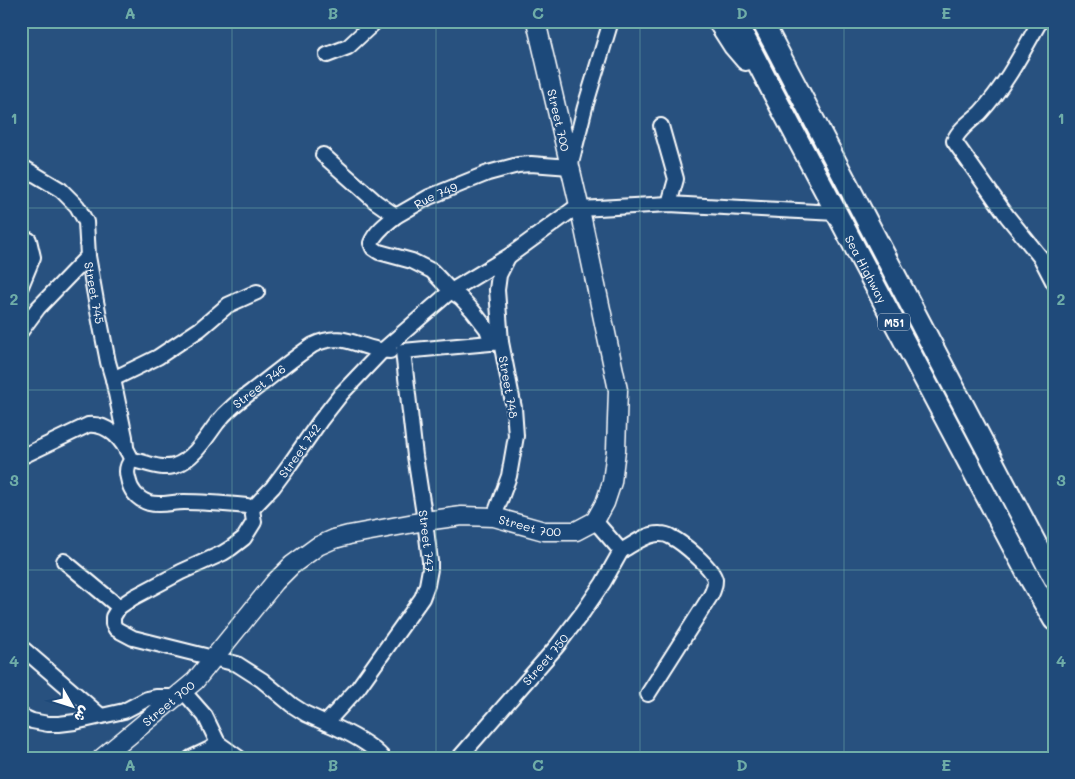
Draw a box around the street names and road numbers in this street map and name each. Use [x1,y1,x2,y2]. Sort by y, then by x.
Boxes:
street label: Street 700 [544,87,574,153]
street label: Rue 749 [411,178,460,212]
street label: Sea Highway [842,232,891,306]
street label: Street 745 [81,260,108,325]
road number: M51 [878,314,910,331]
street label: Street 748 [496,355,522,419]
street label: Street 746 [229,360,289,411]
street label: Street 742 [275,420,324,481]
street label: Street 747 [415,509,438,572]
street label: Street 700 [497,511,562,539]
street label: Street 750 [518,630,572,688]
street label: Street 700 [139,676,198,730]

